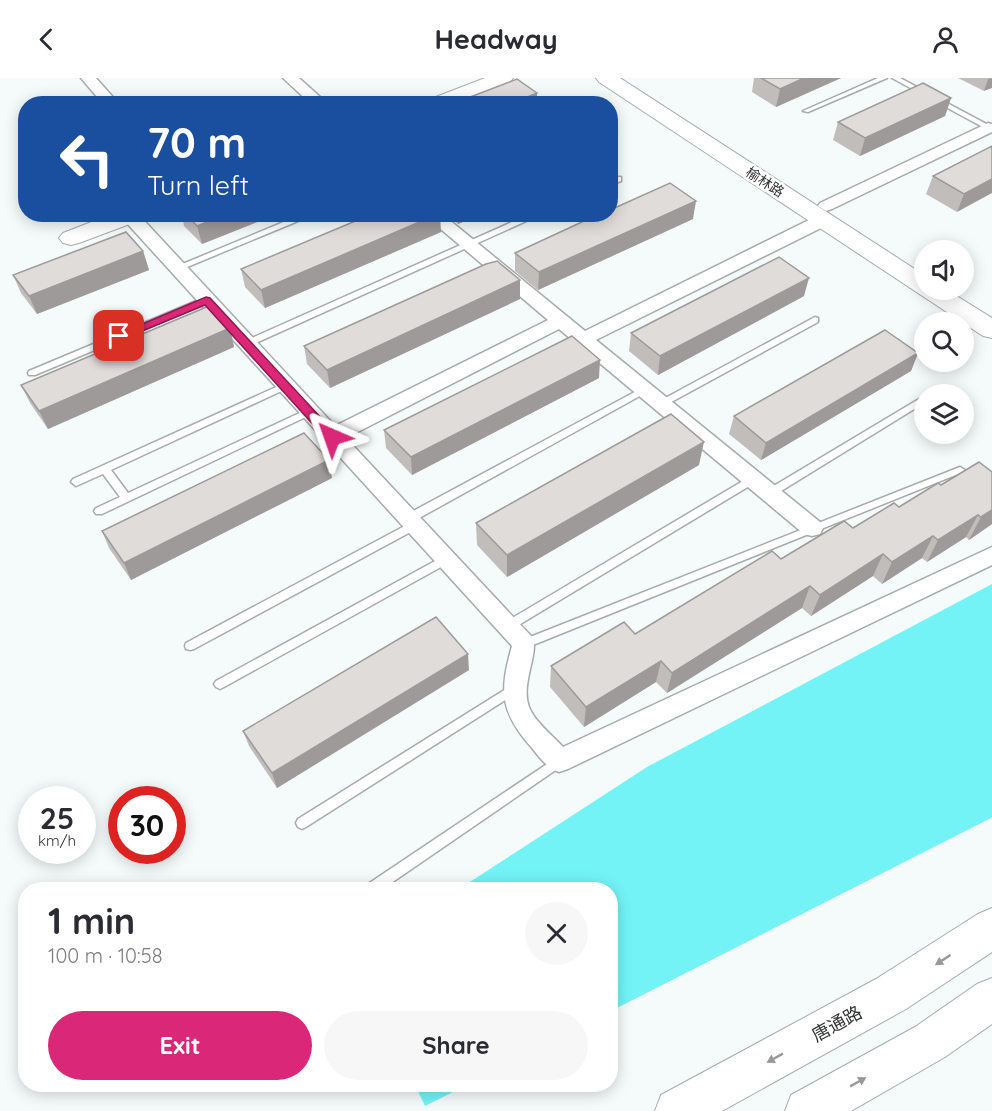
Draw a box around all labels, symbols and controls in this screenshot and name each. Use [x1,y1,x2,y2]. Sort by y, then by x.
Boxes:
text: Headway [434,22,558,56]
icon: back [30,23,63,56]
icon: person [929,23,962,56]
text: 70 m [147,116,246,169]
icon: left [48,120,126,198]
street label: 榆林路 [742,163,788,201]
text: Turn left [147,168,249,202]
map controls [914,240,974,444]
button: sound [914,240,974,300]
pin [93,310,144,361]
button: search [914,312,974,372]
icon: arrive [102,319,135,352]
button: layers [914,384,974,444]
position arrow [300,405,364,469]
speed limit sign: 30 [108,786,186,864]
text: 25 [40,799,74,837]
text: km/h [38,831,76,850]
text: 1 min [48,898,135,943]
button: close [525,902,588,965]
text: 100 m · 10:58 [48,943,162,968]
one-way arrow [935,954,951,965]
street label: 唐通路 [808,1000,866,1047]
button: Exit [48,1011,312,1080]
button: Share [324,1011,588,1080]
one-way arrow [766,1053,783,1063]
one-way arrow [849,1078,866,1088]

